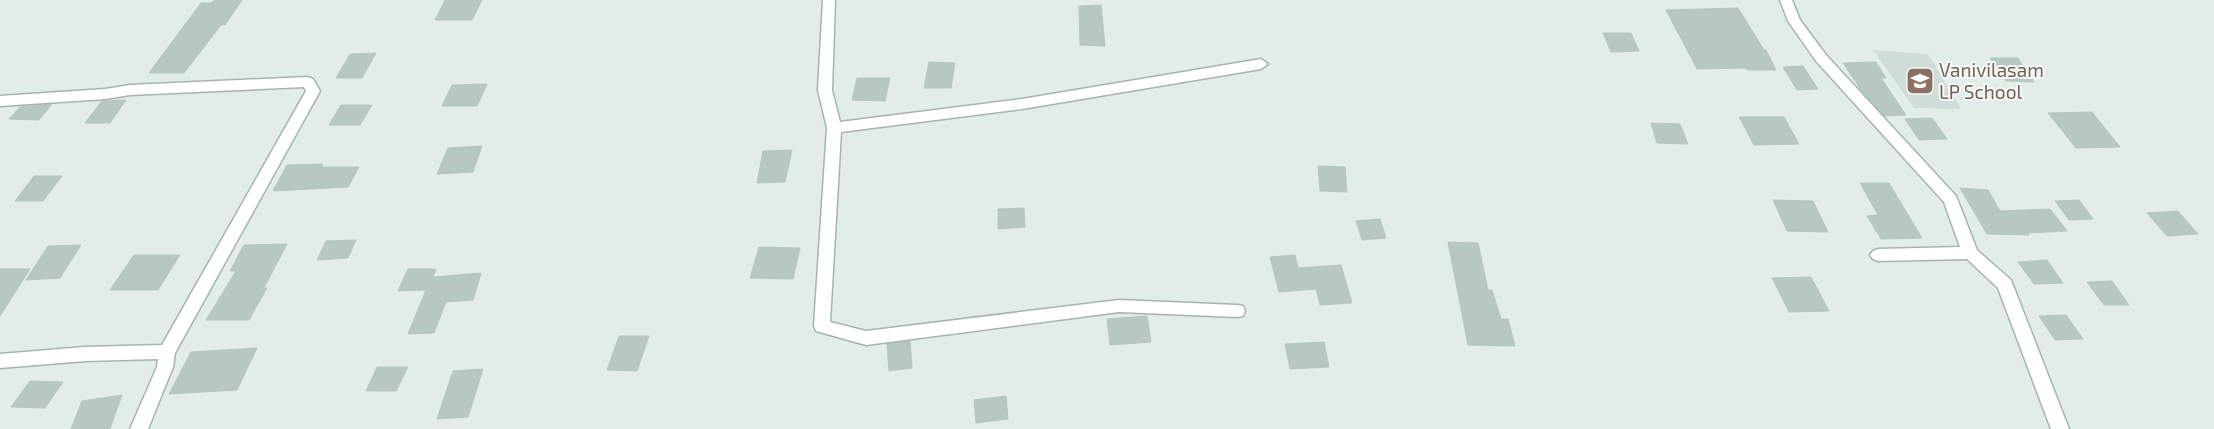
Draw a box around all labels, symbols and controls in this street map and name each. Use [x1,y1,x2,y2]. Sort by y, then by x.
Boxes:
place label: Vanivilasam LP School [1939,58,2044,103]
school or university icon: Vanivilasam LP School [1905,66,1935,96]

